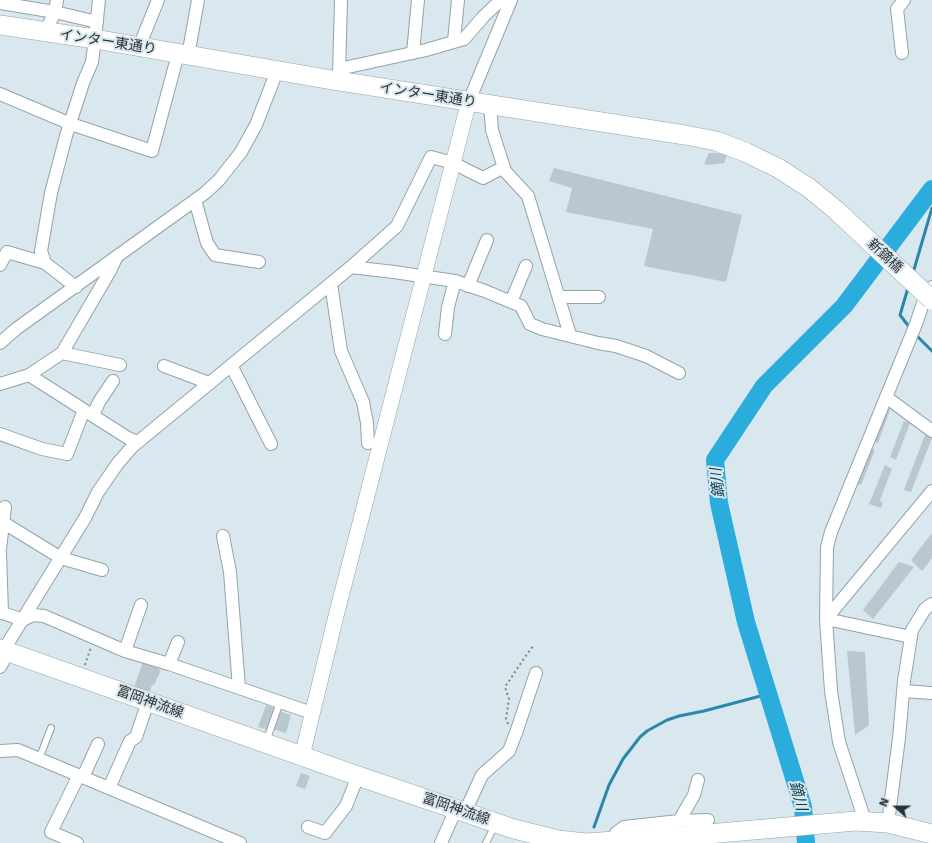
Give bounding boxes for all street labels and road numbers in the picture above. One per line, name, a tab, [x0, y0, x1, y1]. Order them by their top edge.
street label: インター東通り	[58, 26, 158, 58]
street label: インター東通り	[378, 79, 478, 111]
street label: 新鏑橋	[864, 236, 906, 276]
street label: 富岡神流線	[114, 682, 186, 722]
street label: 富岡神流線	[420, 790, 492, 828]

